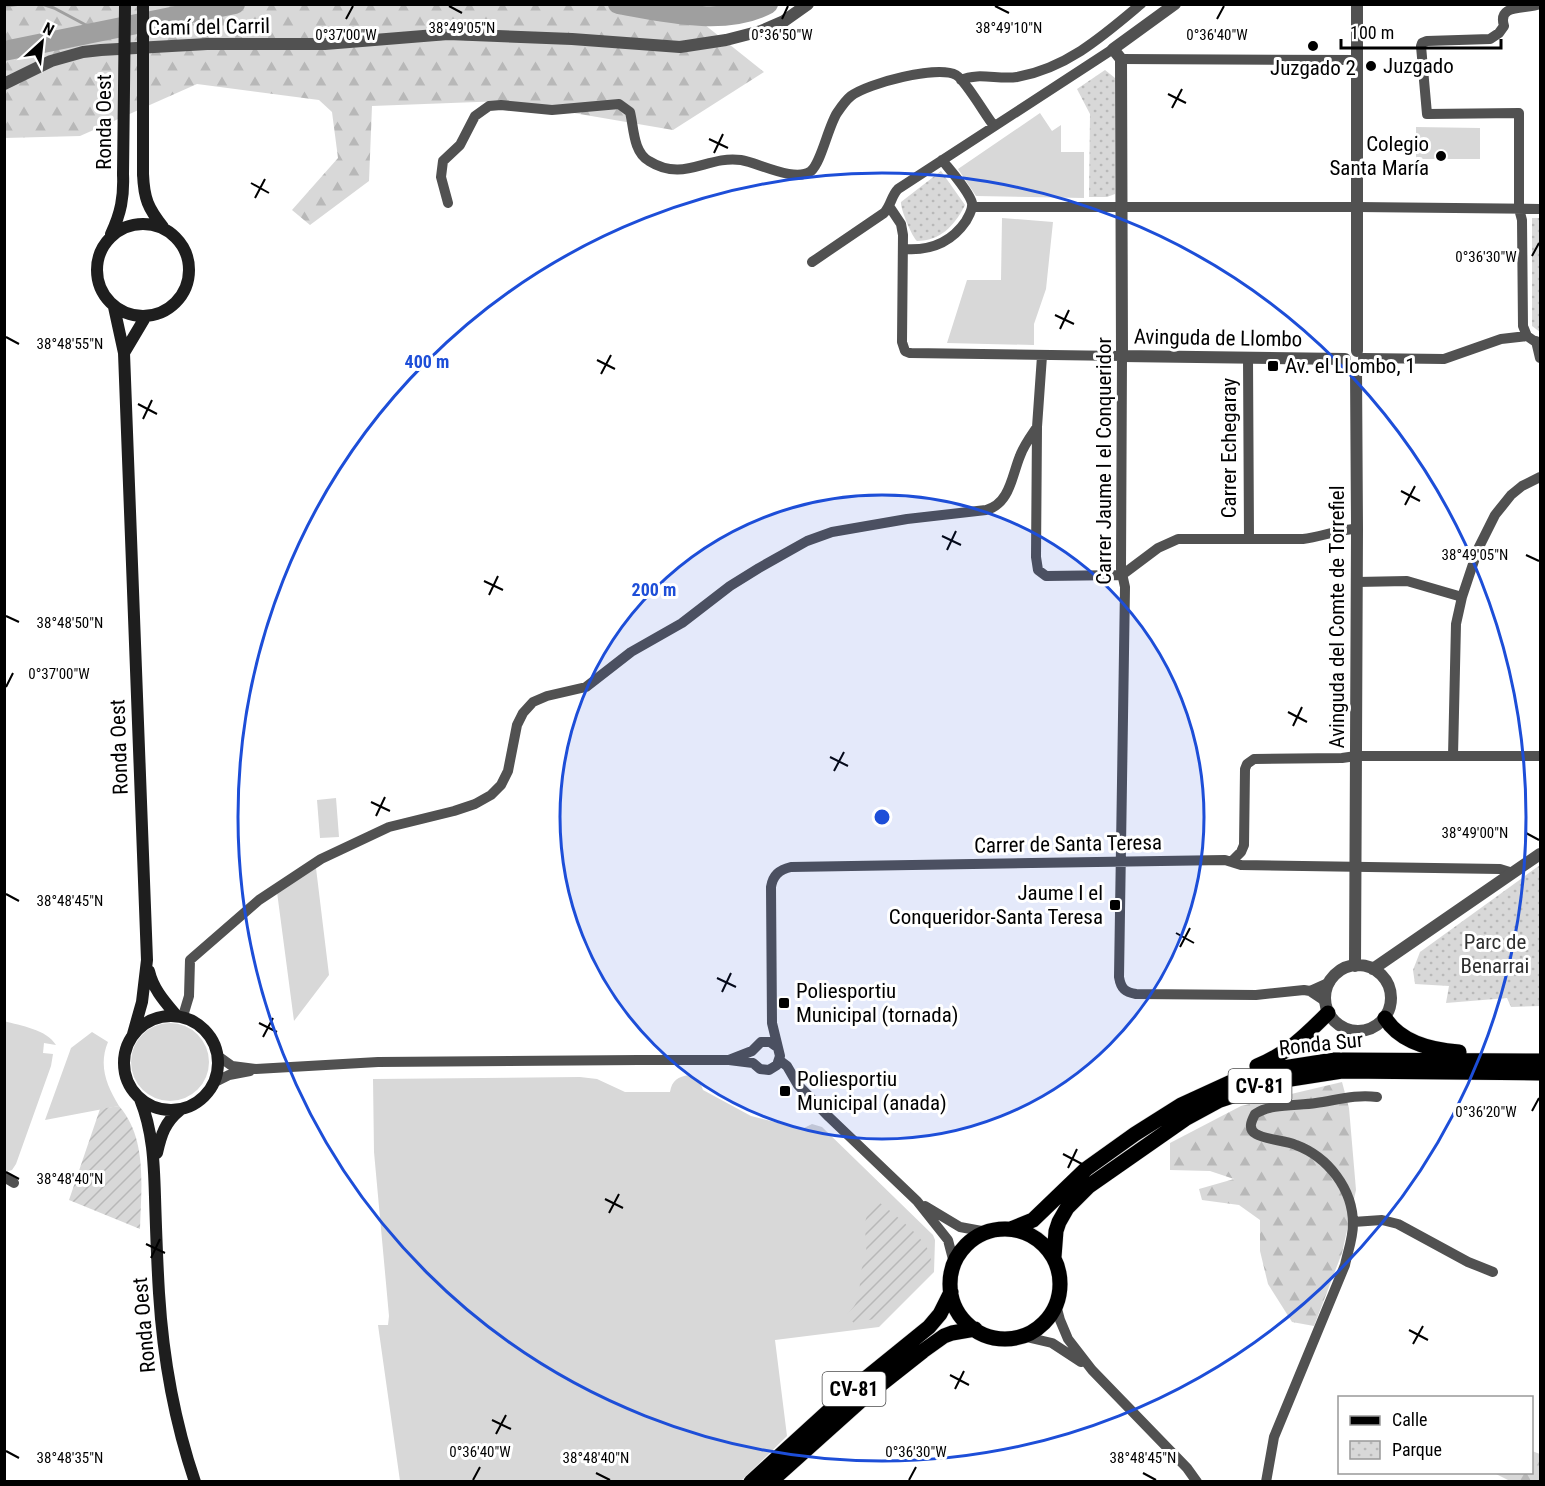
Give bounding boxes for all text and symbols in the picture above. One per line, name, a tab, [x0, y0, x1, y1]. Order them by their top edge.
north arrow	[12, 12, 72, 72]
scale bar	[1341, 12, 1502, 50]
street label: Camí del Carril	[148, 14, 270, 40]
text: N	[40, 18, 57, 40]
text: 38°49'05"N	[429, 19, 495, 37]
text: 38°49'10"N	[976, 19, 1042, 37]
text: 100 m	[1350, 22, 1394, 43]
text: 0°37'00"W	[315, 26, 377, 44]
text: 0°36'50"W	[751, 26, 813, 44]
text: 0°36'40"W	[1186, 26, 1248, 44]
marker: Juzgado 2	[1306, 39, 1320, 53]
place label: Juzgado	[1383, 54, 1454, 78]
place label: Juzgado 2	[1270, 56, 1356, 80]
marker: Juzgado	[1364, 59, 1378, 73]
street label: Ronda Oest	[92, 74, 116, 170]
place label: Colegio Santa María	[1329, 132, 1429, 180]
marker: Colegio Santa María	[1434, 149, 1448, 163]
text: 0°36'30"W	[1455, 248, 1517, 266]
street label: Avinguda de Llombo	[1134, 325, 1302, 351]
text: 38°48'55"N	[37, 335, 103, 353]
street label: Carrer Jaume I el Conqueridor	[1092, 337, 1116, 585]
text: 400 m	[405, 351, 449, 372]
place label: Av. el Llombo, 1	[1285, 354, 1416, 378]
marker: Av. el Llombo, 1	[1266, 359, 1280, 373]
street label: Carrer Echegaray	[1217, 377, 1241, 518]
street label: Avinguda del Comte de Torrefiel	[1325, 486, 1349, 748]
text: 38°49'05"N	[1442, 546, 1508, 564]
text: 200 m	[632, 579, 676, 600]
text: 38°48'50"N	[37, 614, 103, 632]
text: 0°37'00"W	[28, 665, 90, 683]
street label: Ronda Oest	[105, 699, 133, 795]
centre of rings	[872, 807, 892, 827]
text: 38°49'00"N	[1442, 824, 1508, 842]
street label: Carrer de Santa Teresa	[974, 830, 1162, 858]
place label: Jaume I el Conqueridor-Santa Teresa	[889, 881, 1103, 929]
text: 38°48'45"N	[37, 892, 103, 910]
marker: Jaume I el Conqueridor-Santa Teresa	[1108, 898, 1122, 912]
park label: Parc de Benarrai	[1461, 930, 1529, 978]
place label: Poliesportiu Municipal (tornada)	[796, 979, 959, 1027]
marker: Poliesportiu Municipal (tornada)	[777, 996, 791, 1010]
street label: Ronda Sur	[1278, 1028, 1364, 1060]
place label: Poliesportiu Municipal (anada)	[797, 1067, 947, 1115]
road number: CV-81	[1228, 1069, 1292, 1103]
marker: Poliesportiu Municipal (anada)	[778, 1084, 792, 1098]
text: 0°36'20"W	[1455, 1103, 1517, 1121]
text: 38°48'40"N	[37, 1170, 103, 1188]
street label: Ronda Oest	[128, 1276, 160, 1374]
road number: CV-81	[822, 1372, 886, 1406]
legend	[1338, 1396, 1533, 1474]
text: Calle	[1392, 1409, 1428, 1430]
text: Parque	[1392, 1439, 1442, 1460]
text: 0°36'40"W	[449, 1443, 511, 1461]
text: 0°36'30"W	[885, 1443, 947, 1461]
text: 38°48'35"N	[37, 1449, 103, 1467]
text: 38°48'40"N	[563, 1449, 629, 1467]
text: 38°48'45"N	[1110, 1449, 1176, 1467]

